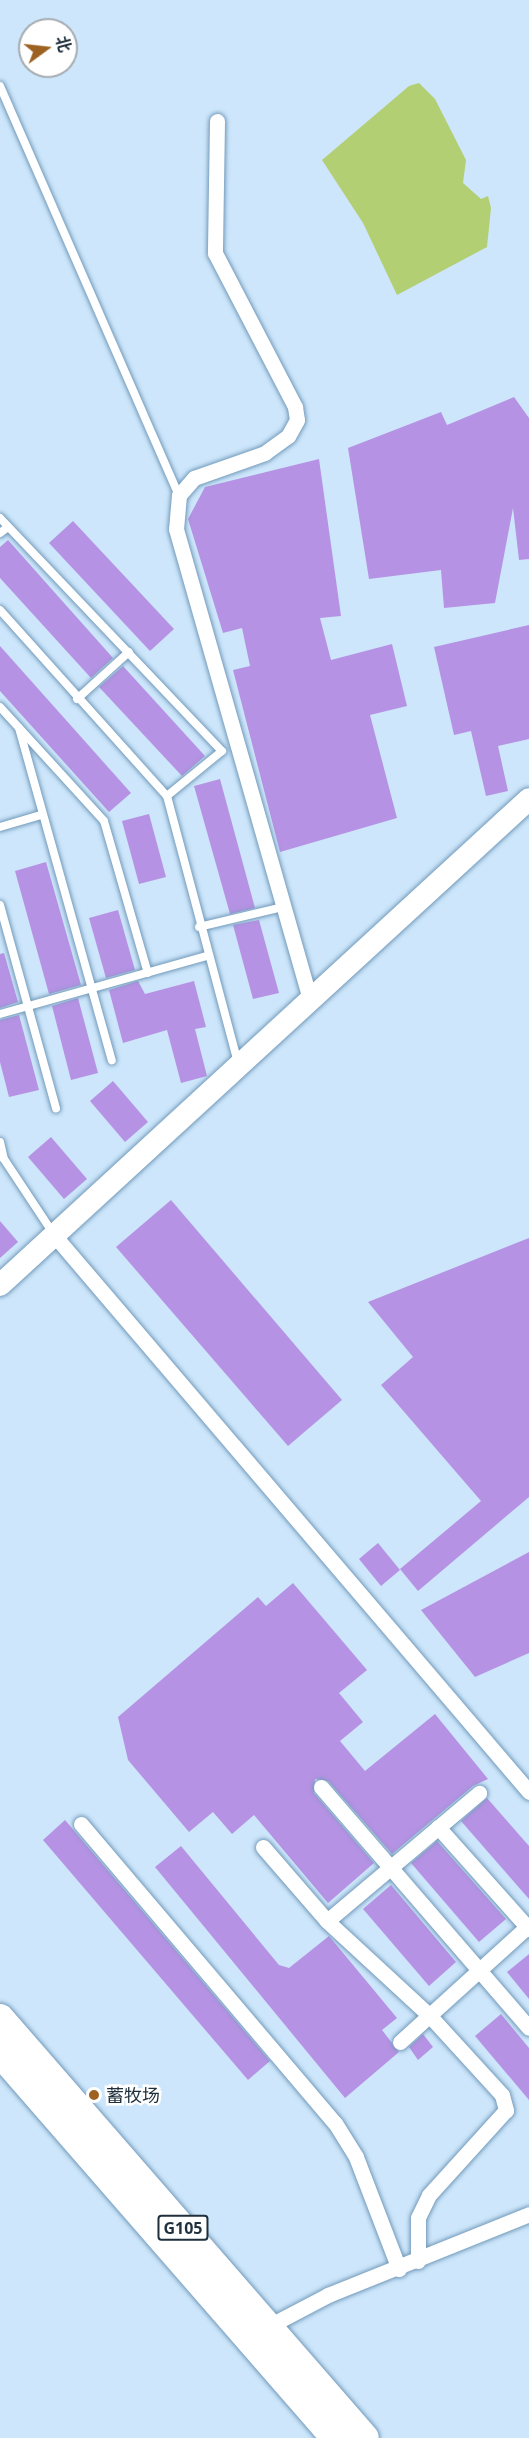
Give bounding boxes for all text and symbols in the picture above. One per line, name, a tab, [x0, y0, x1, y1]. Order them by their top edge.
north arrow	[18, 18, 78, 78]
text: 北	[51, 33, 76, 54]
place label: 蓄牧场	[106, 2084, 160, 2106]
marker: 蓄牧场	[87, 2088, 101, 2102]
road number: G105	[156, 2215, 210, 2241]

